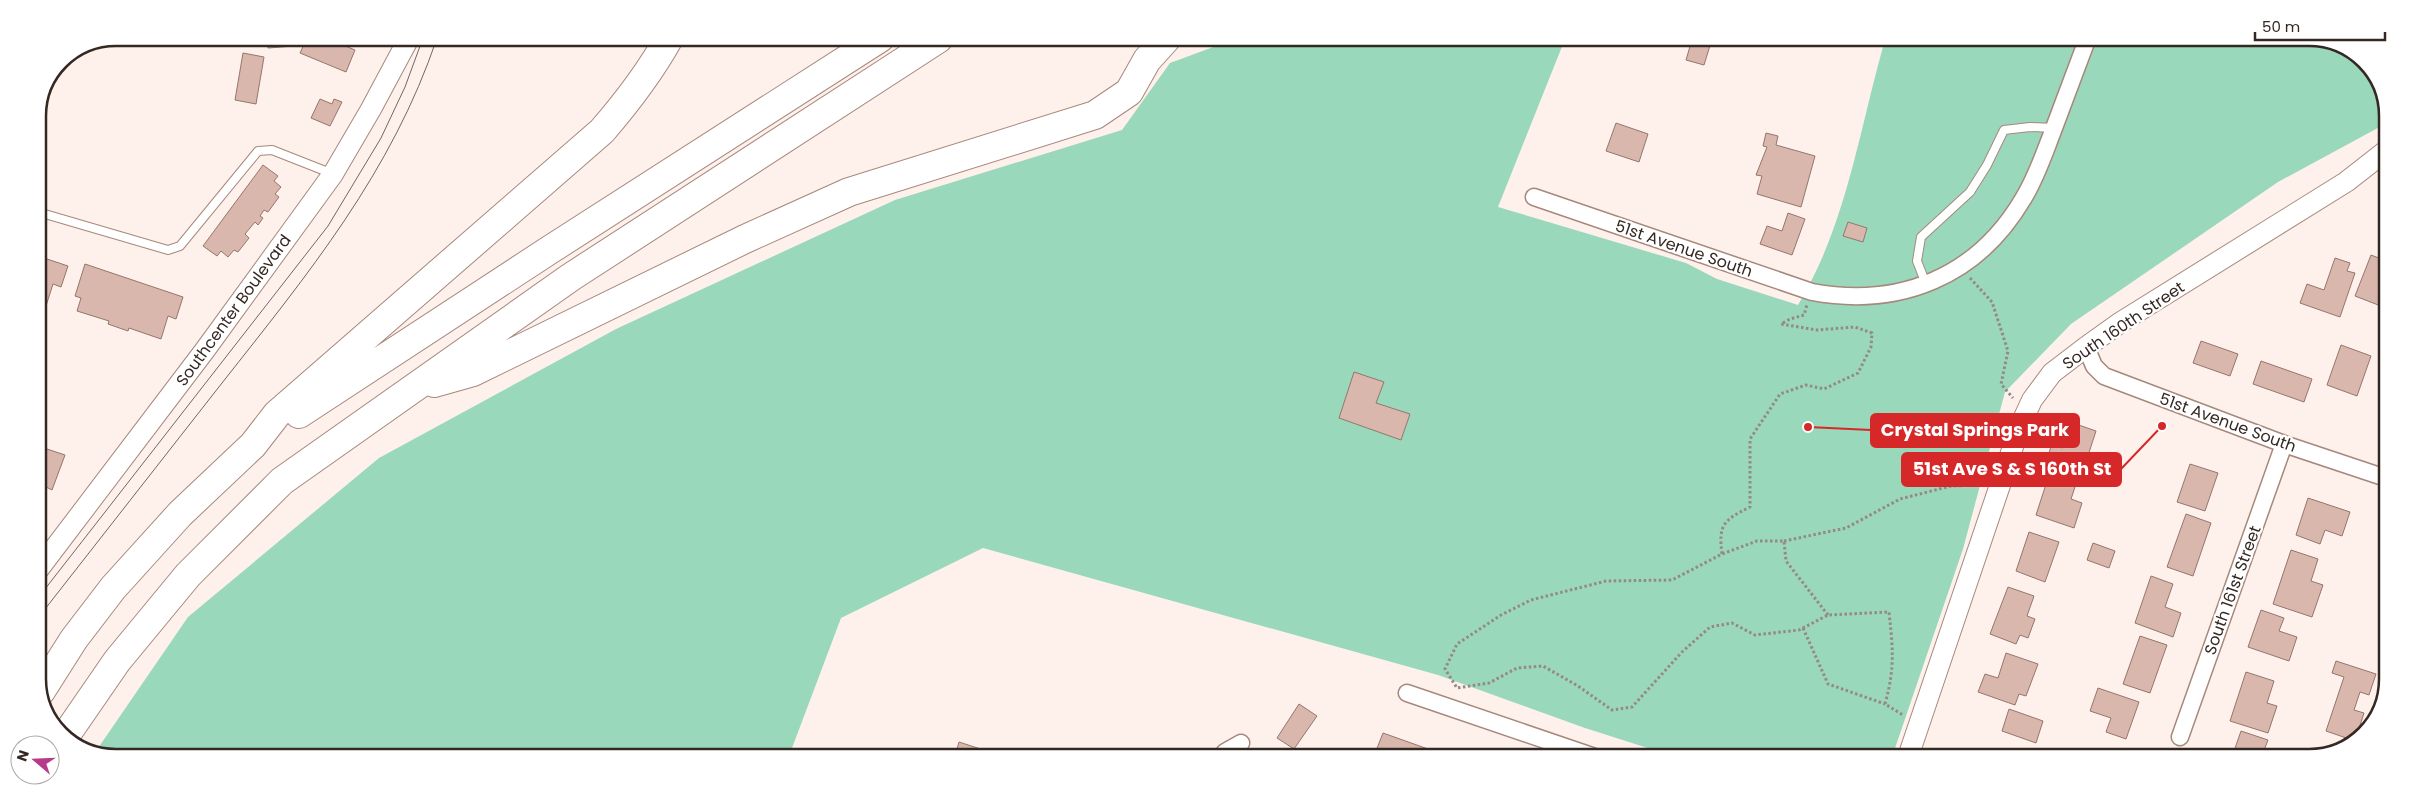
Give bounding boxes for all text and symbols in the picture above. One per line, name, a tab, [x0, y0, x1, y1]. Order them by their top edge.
scale bar	[2255, 10, 2385, 42]
text: 50 m	[2262, 16, 2300, 37]
street label: 51st Avenue South	[1612, 214, 1756, 283]
street label: Southcenter Boulevard	[170, 230, 296, 391]
street label: South 160th Street	[2058, 276, 2189, 375]
street label: 51st Avenue South	[2156, 387, 2299, 458]
callout: Crystal Springs Park	[1871, 414, 2079, 447]
text: Crystal Springs Park	[1881, 417, 2070, 442]
callout: 51st Ave S & S 160th St	[1902, 453, 2121, 486]
text: 51st Ave S & S 160th St	[1913, 456, 2111, 481]
street label: South 161st Street	[2198, 522, 2267, 658]
north arrow	[10, 735, 60, 785]
text: N	[12, 748, 34, 764]

